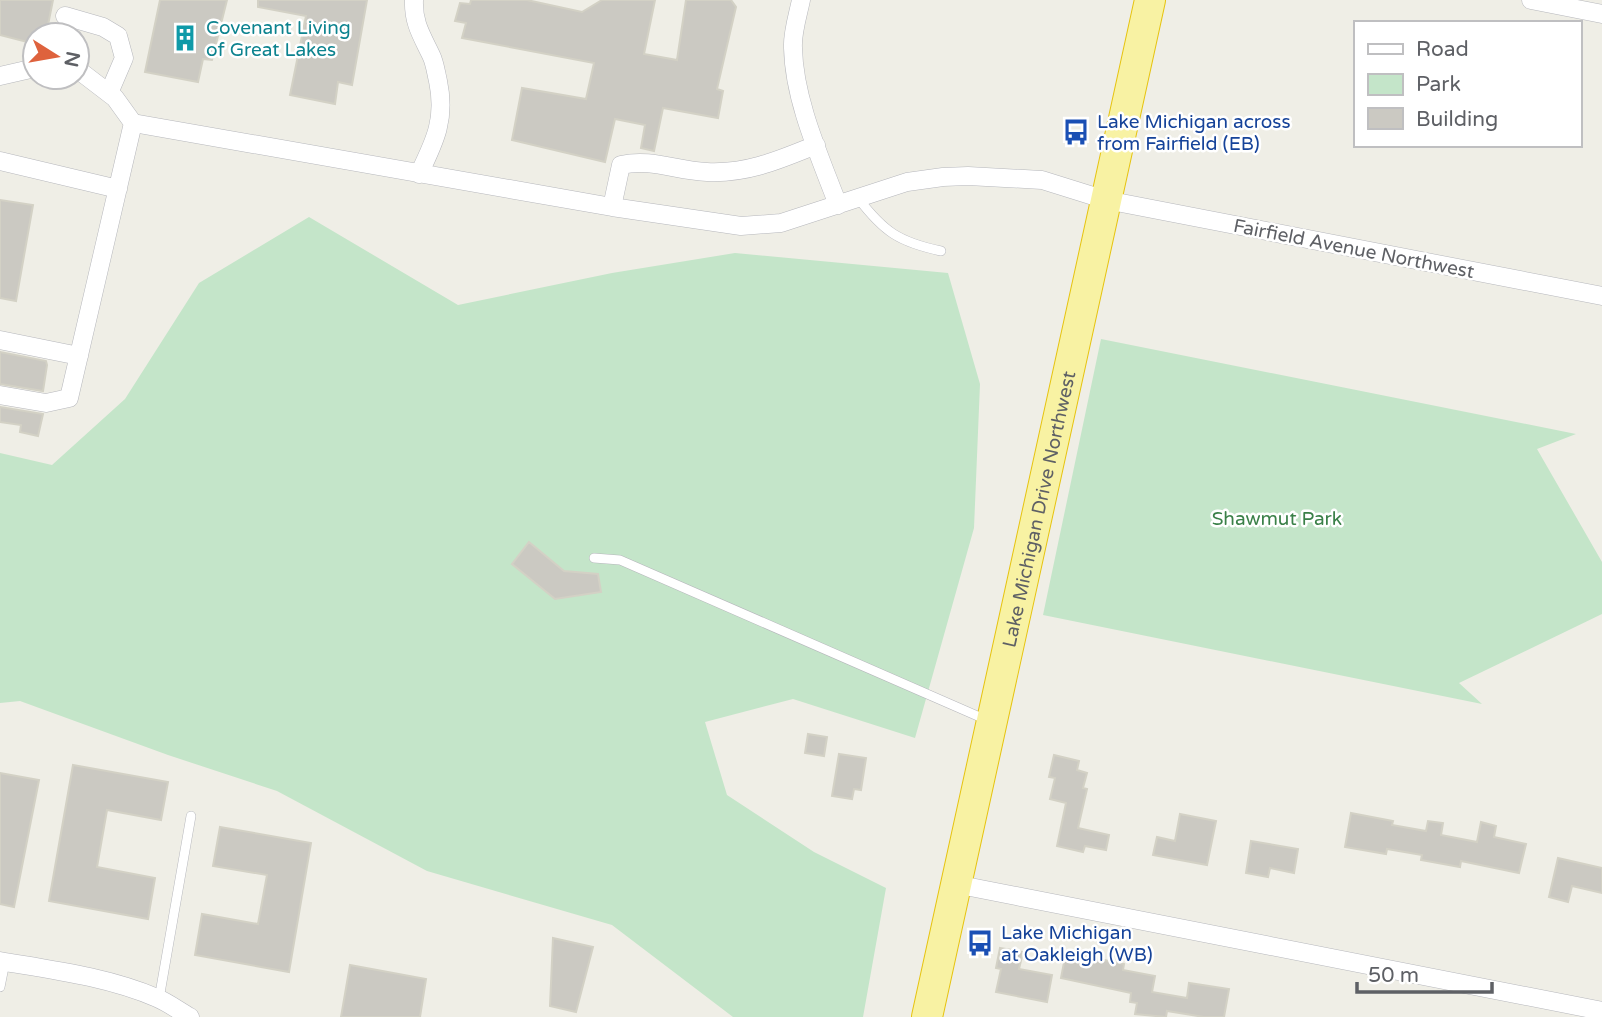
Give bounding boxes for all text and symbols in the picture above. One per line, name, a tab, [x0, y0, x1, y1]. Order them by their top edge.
place label: Covenant Living of Great Lakes	[206, 17, 351, 61]
north arrow	[21, 21, 91, 91]
legend	[1354, 21, 1581, 147]
building icon: Covenant Living of Great Lakes	[170, 23, 200, 53]
text: Road	[1416, 37, 1469, 62]
text: N	[59, 49, 84, 69]
text: Park	[1416, 72, 1461, 97]
text: Building	[1416, 107, 1498, 132]
place label: Lake Michigan across from Fairfield (EB)	[1097, 111, 1291, 155]
bus stop icon: Lake Michigan across from Fairfield (EB)	[1061, 117, 1091, 147]
street label: Fairfield Avenue Northwest	[1232, 215, 1476, 283]
street label: Lake Michigan Drive Northwest	[998, 369, 1080, 650]
park label: Shawmut Park	[1212, 508, 1342, 530]
place label: Lake Michigan at Oakleigh (WB)	[1001, 922, 1153, 966]
bus stop icon: Lake Michigan at Oakleigh (WB)	[965, 928, 995, 958]
scale bar	[1357, 950, 1492, 994]
text: 50 m	[1368, 963, 1419, 988]

